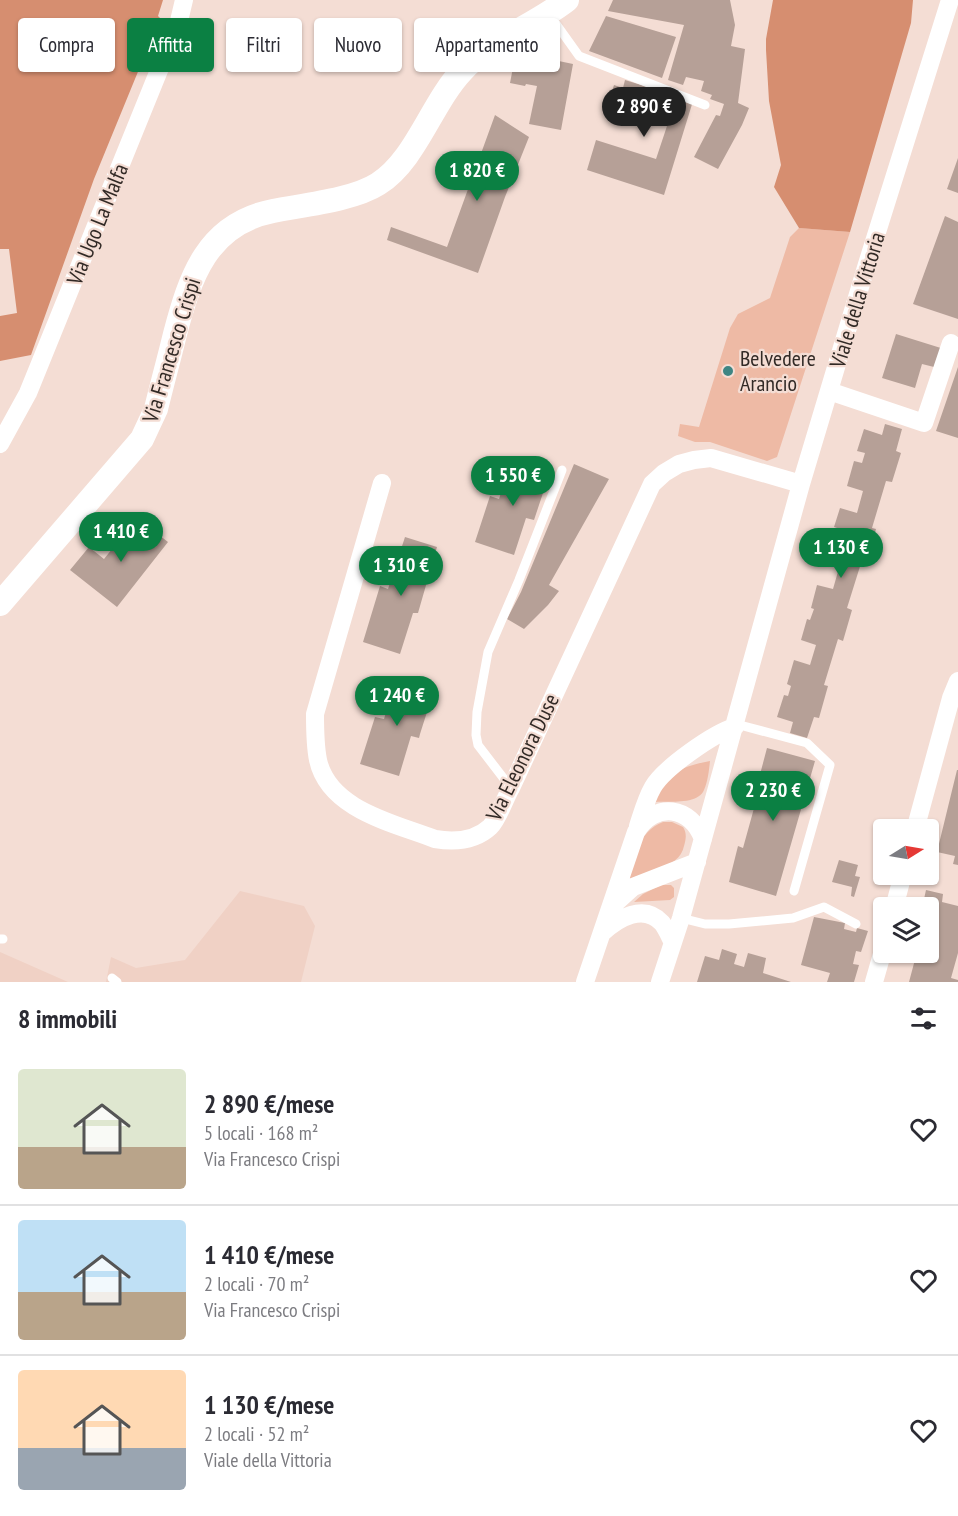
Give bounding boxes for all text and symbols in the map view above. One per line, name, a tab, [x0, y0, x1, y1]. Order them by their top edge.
chip: Compra	[18, 18, 115, 72]
chip: Affitta	[127, 18, 214, 72]
chip: Filtri	[226, 18, 302, 72]
chip: Nuovo	[314, 18, 402, 72]
chip: Appartamento	[414, 18, 560, 72]
pin: 2 890 €	[589, 87, 699, 138]
text: 2 890 €	[616, 93, 672, 119]
pin: 1 820 €	[422, 151, 532, 202]
text: 1 820 €	[449, 157, 505, 183]
street label: Via Ugo La Malfa	[60, 159, 134, 290]
street label: Viale della Vittoria	[823, 229, 891, 372]
street label: Via Francesco Crispi	[135, 274, 206, 427]
place label: Belvedere Arancio	[740, 344, 816, 397]
marker: Belvedere Arancio	[721, 364, 735, 378]
pin: 1 550 €	[458, 456, 568, 507]
text: 1 550 €	[485, 462, 541, 488]
pin: 1 410 €	[66, 512, 176, 563]
text: 1 410 €	[93, 518, 149, 544]
pin: 1 130 €	[786, 528, 896, 579]
text: 1 130 €	[813, 534, 869, 560]
pin: 1 310 €	[346, 546, 456, 597]
text: 1 310 €	[373, 552, 429, 578]
pin: 1 240 €	[342, 676, 452, 727]
text: 1 240 €	[369, 682, 425, 708]
street label: Via Eleonora Duse	[479, 689, 565, 826]
pin: 2 230 €	[718, 771, 828, 822]
text: 2 230 €	[745, 777, 801, 803]
north arrow	[873, 819, 939, 885]
map controls	[873, 819, 939, 963]
button: layers	[873, 897, 939, 963]
text: 8 immobili	[18, 1002, 117, 1035]
icon: filters	[907, 1002, 940, 1035]
text: 2 890 €/mese	[204, 1087, 334, 1120]
icon: home	[66, 1093, 138, 1165]
icon: heart	[907, 1113, 940, 1146]
text: 5 locali · 168 m²	[204, 1120, 318, 1146]
text: Via Francesco Crispi	[204, 1146, 340, 1172]
text: 1 410 €/mese	[204, 1238, 334, 1271]
icon: home	[66, 1244, 138, 1316]
icon: heart	[907, 1264, 940, 1297]
text: 2 locali · 70 m²	[204, 1271, 309, 1297]
text: Via Francesco Crispi	[204, 1297, 340, 1323]
text: 1 130 €/mese	[204, 1388, 334, 1421]
icon: home	[66, 1394, 138, 1466]
icon: heart	[907, 1414, 940, 1447]
text: 2 locali · 52 m²	[204, 1421, 309, 1447]
text: Viale della Vittoria	[204, 1447, 332, 1473]

